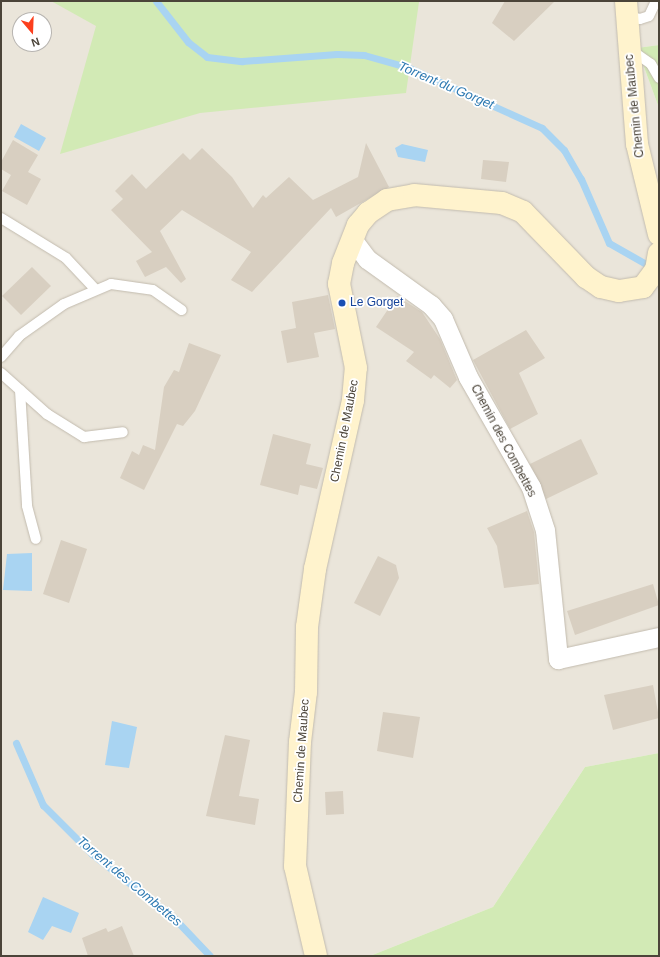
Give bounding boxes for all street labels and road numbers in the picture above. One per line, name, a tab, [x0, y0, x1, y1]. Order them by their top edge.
street label: Chemin de Maubec	[622, 54, 648, 158]
street label: Chemin de Maubec	[328, 379, 362, 483]
street label: Chemin des Combettes	[467, 382, 539, 500]
street label: Chemin de Maubec	[291, 699, 313, 803]

